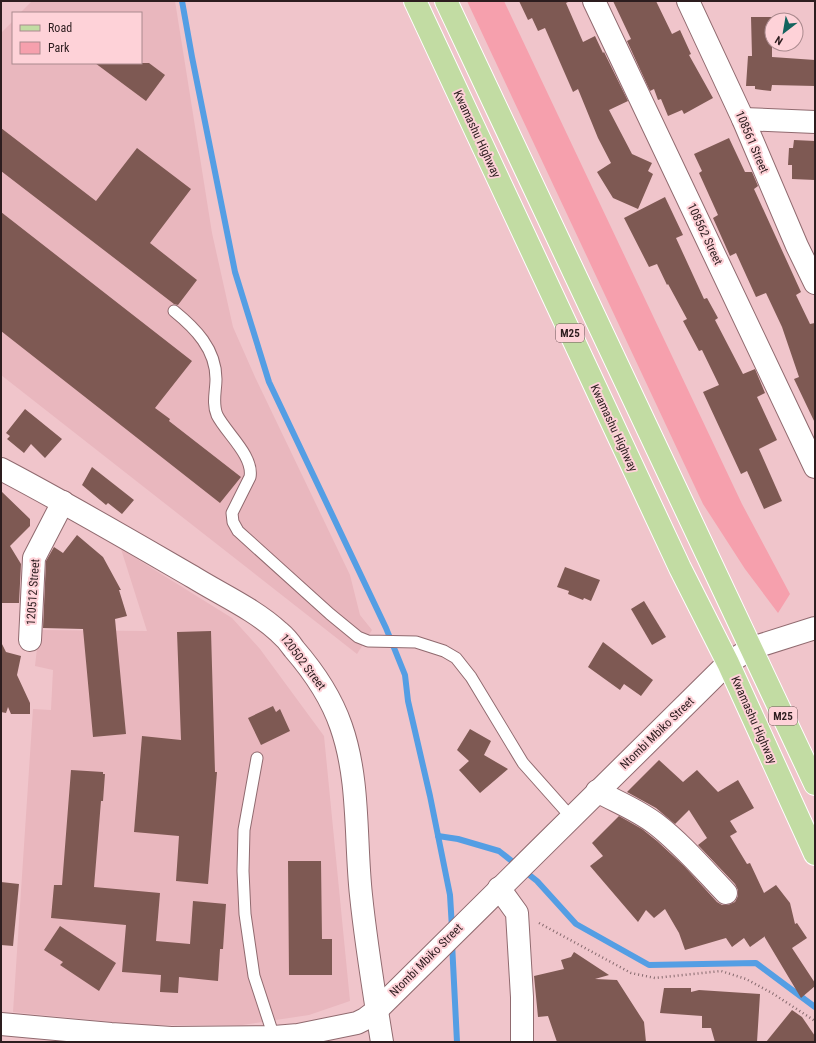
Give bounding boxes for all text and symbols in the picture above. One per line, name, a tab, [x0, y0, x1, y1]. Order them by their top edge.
legend	[12, 12, 142, 64]
north arrow	[764, 12, 804, 52]
text: Road	[48, 21, 72, 35]
text: N	[773, 33, 785, 47]
text: Park	[48, 41, 70, 55]
street label: Kwamashu Highway	[451, 88, 503, 180]
street label: 108561 Street	[733, 109, 772, 176]
street label: 108562 Street	[685, 201, 726, 267]
road number: M25	[556, 324, 584, 342]
street label: Kwamashu Highway	[588, 382, 640, 474]
street label: 120512 Street	[24, 558, 42, 626]
street label: 120502 Street	[277, 631, 329, 693]
street label: Kwamashu Highway	[728, 674, 780, 766]
street label: Ntombi Mbiko Street	[617, 694, 697, 772]
road number: M25	[769, 707, 797, 725]
street label: Ntombi Mbiko Street	[387, 920, 466, 999]

